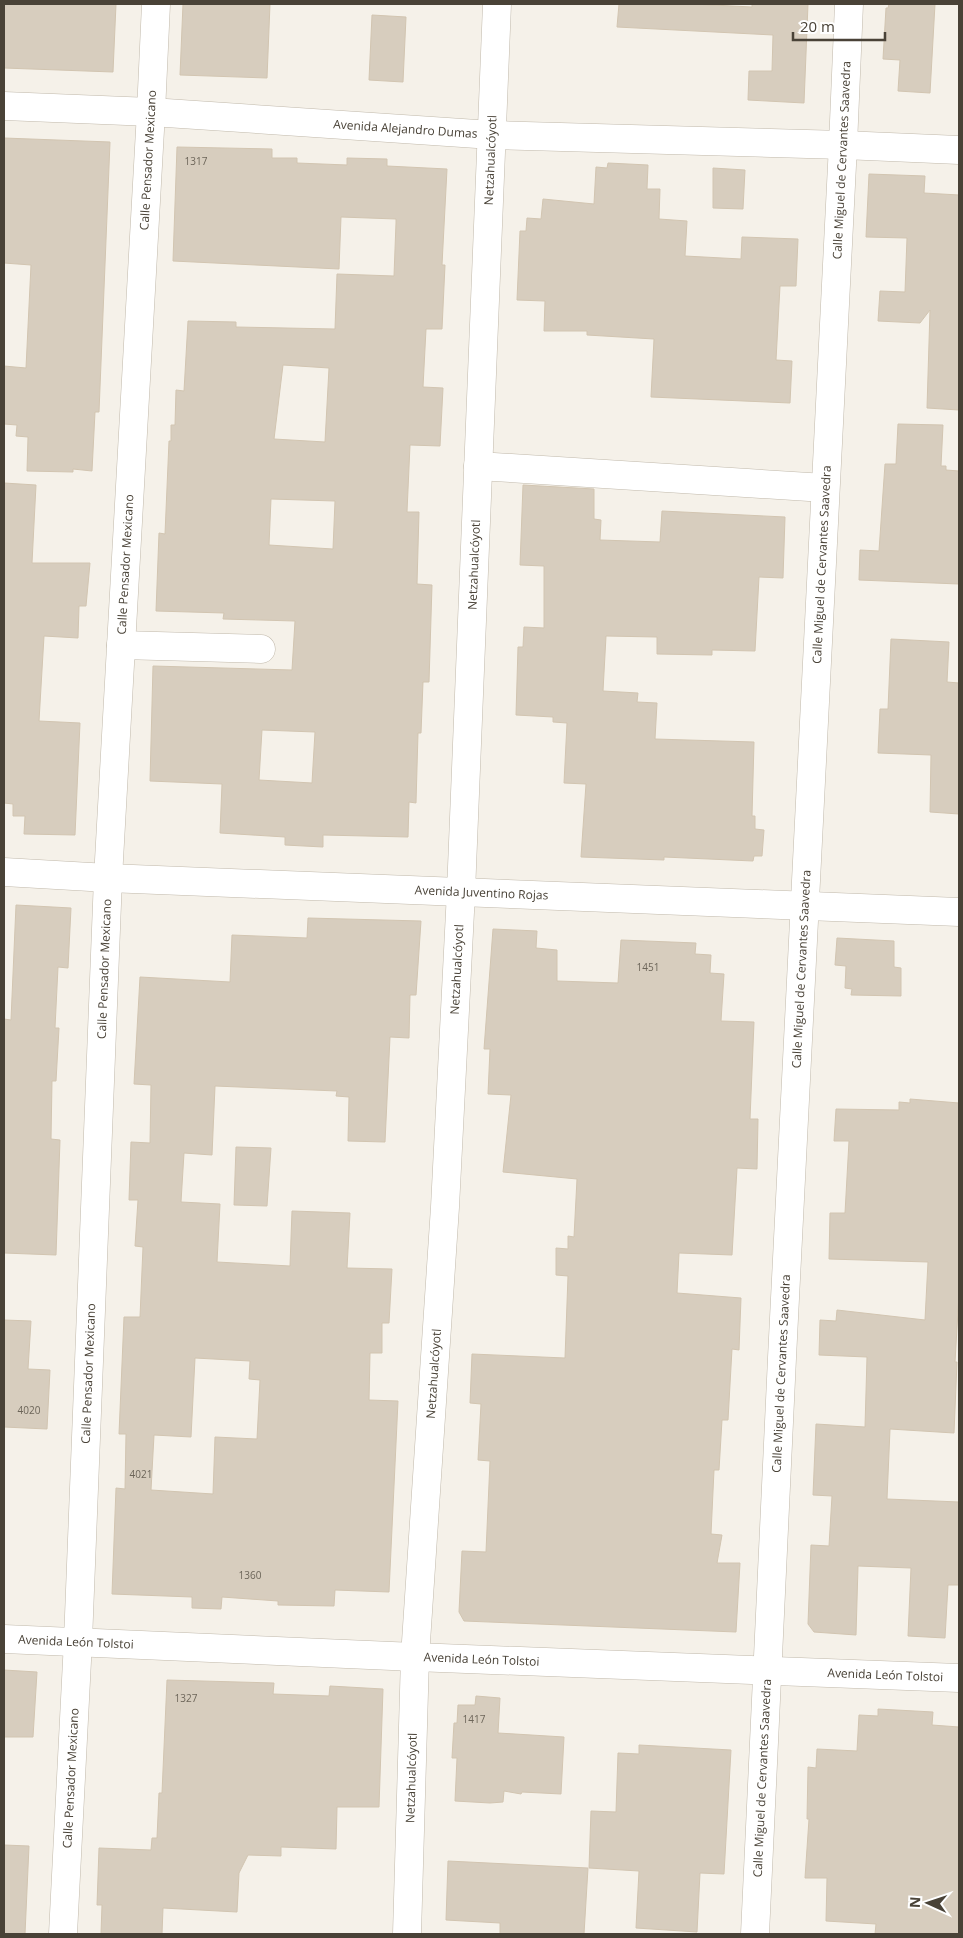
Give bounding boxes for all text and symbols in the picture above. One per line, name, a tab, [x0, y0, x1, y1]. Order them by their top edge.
scale bar	[793, 10, 886, 42]
text: 20 m	[800, 16, 835, 36]
street label: Calle Miguel de Cervantes Saavedra	[828, 60, 855, 260]
street label: Calle Pensador Mexicano	[135, 90, 160, 231]
street label: Avenida Alejandro Dumas	[333, 115, 478, 142]
street label: Netzahualcóyotl	[480, 115, 500, 206]
house number: 1317	[185, 154, 208, 168]
street label: Calle Miguel de Cervantes Saavedra	[808, 465, 835, 664]
street label: Calle Pensador Mexicano	[113, 494, 138, 635]
street label: Netzahualcóyotl	[463, 519, 484, 610]
street label: Calle Miguel de Cervantes Saavedra	[788, 869, 815, 1069]
street label: Avenida Juventino Rojas	[414, 881, 549, 904]
street label: Calle Pensador Mexicano	[93, 898, 115, 1039]
street label: Netzahualcóyotl	[446, 924, 467, 1015]
house number: 1451	[637, 960, 659, 974]
street label: Calle Miguel de Cervantes Saavedra	[768, 1274, 794, 1473]
street label: Calle Pensador Mexicano	[77, 1303, 99, 1444]
street label: Netzahualcóyotl	[422, 1328, 445, 1419]
house number: 4020	[18, 1403, 41, 1417]
house number: 4021	[130, 1467, 152, 1481]
house number: 1360	[239, 1568, 262, 1582]
street label: Avenida León Tolstoi	[18, 1631, 134, 1653]
street label: Avenida León Tolstoi	[423, 1648, 540, 1670]
street label: Avenida León Tolstoi	[827, 1664, 943, 1685]
street label: Calle Miguel de Cervantes Saavedra	[749, 1678, 775, 1878]
house number: 1327	[175, 1691, 198, 1705]
street label: Calle Pensador Mexicano	[58, 1708, 83, 1849]
house number: 1417	[463, 1712, 486, 1726]
street label: Netzahualcóyotl	[401, 1733, 421, 1823]
north arrow	[903, 1878, 953, 1928]
text: N	[905, 1896, 924, 1908]

